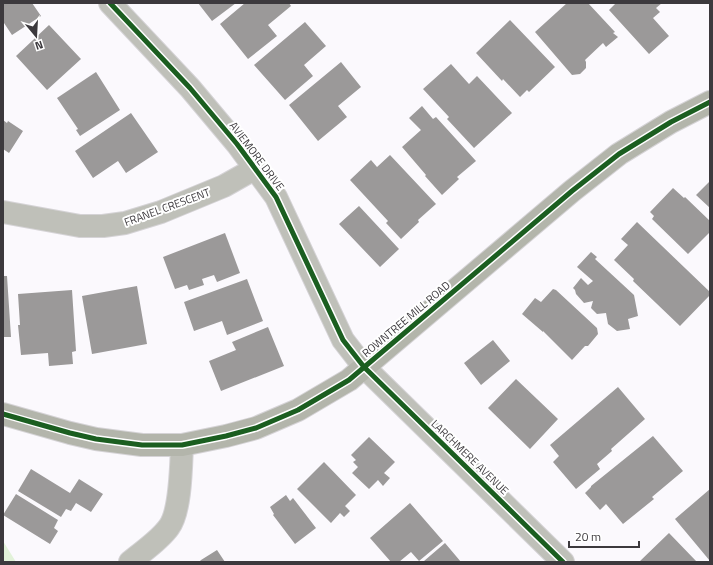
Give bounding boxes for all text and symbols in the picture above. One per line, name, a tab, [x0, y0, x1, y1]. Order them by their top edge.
north arrow	[16, 16, 56, 56]
text: N	[33, 37, 45, 54]
street label: AVIEMORE DRIVE	[226, 118, 288, 194]
street label: FRANEL CRESCENT	[122, 184, 212, 230]
street label: ROWNTREE MILL ROAD	[358, 277, 454, 361]
street label: LARCHMERE AVENUE	[428, 416, 512, 498]
scale bar	[569, 523, 639, 549]
text: 20 m	[575, 527, 601, 546]

